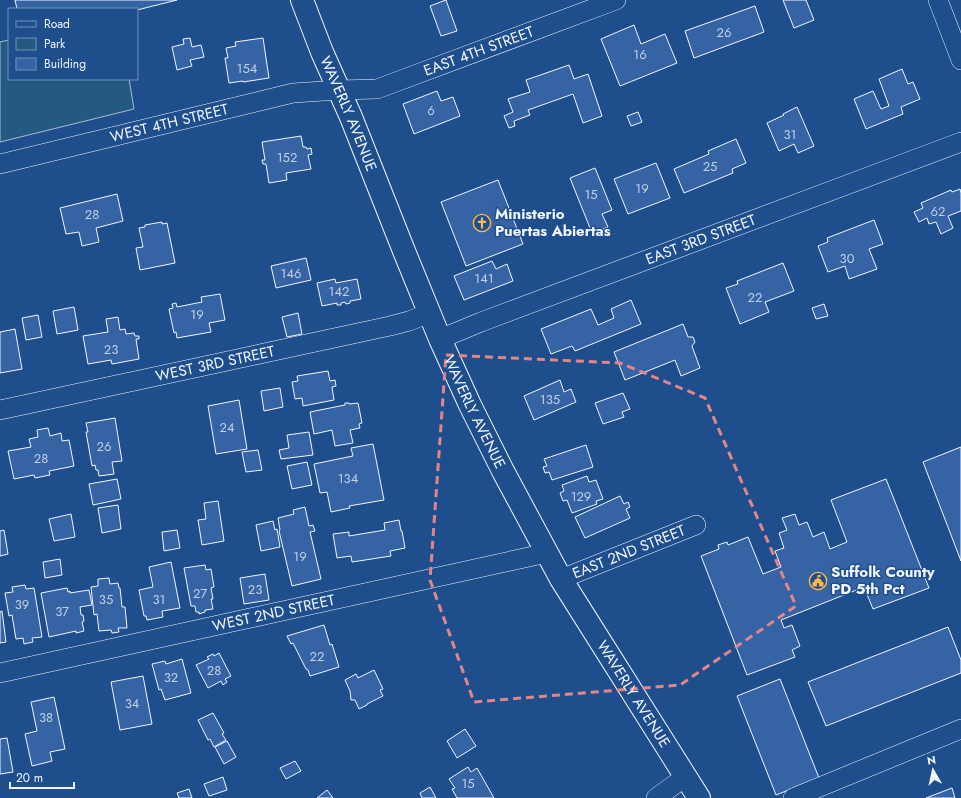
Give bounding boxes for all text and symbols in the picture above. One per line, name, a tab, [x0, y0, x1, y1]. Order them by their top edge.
legend	[8, 8, 138, 80]
text: Road	[44, 15, 70, 33]
street label: EAST 4TH STREET	[420, 21, 537, 82]
house number: 26	[717, 23, 731, 42]
text: Park	[44, 35, 66, 53]
house number: 16	[633, 45, 647, 64]
street label: WAVERLY AVENUE	[314, 53, 382, 175]
text: Building	[44, 55, 86, 73]
house number: 154	[237, 59, 258, 78]
street label: WEST 4TH STREET	[108, 98, 231, 148]
house number: 6	[427, 101, 435, 120]
house number: 31	[784, 125, 796, 144]
house number: 152	[277, 148, 297, 167]
house number: 25	[703, 157, 717, 176]
house number: 19	[635, 179, 649, 198]
house number: 15	[584, 185, 598, 204]
house number: 62	[931, 202, 945, 221]
place label: Ministerio Puertas Abiertas	[495, 203, 611, 242]
house number: 28	[85, 205, 99, 224]
street label: EAST 3RD STREET	[642, 209, 759, 270]
church icon: Ministerio Puertas Abiertas	[472, 213, 492, 233]
house number: 30	[840, 249, 855, 268]
house number: 146	[281, 264, 301, 283]
house number: 141	[474, 269, 494, 288]
house number: 142	[329, 282, 349, 301]
house number: 22	[748, 288, 762, 307]
house number: 19	[190, 305, 204, 324]
house number: 23	[104, 340, 118, 359]
street label: WEST 3RD STREET	[153, 340, 277, 387]
street label: WAVERLY AVENUE	[438, 352, 511, 472]
house number: 135	[540, 390, 560, 409]
house number: 24	[220, 418, 235, 437]
house number: 26	[97, 437, 111, 456]
house number: 28	[34, 449, 48, 468]
house number: 134	[338, 469, 359, 488]
house number: 129	[571, 487, 591, 506]
street label: EAST 2ND STREET	[569, 519, 689, 584]
house number: 19	[293, 547, 307, 566]
place label: Suffolk County PD 5th Pct	[831, 561, 935, 600]
public building icon: Suffolk County PD 5th Pct	[808, 571, 828, 591]
house number: 23	[248, 580, 262, 599]
house number: 27	[193, 584, 207, 603]
street label: WEST 2ND STREET	[210, 589, 337, 637]
house number: 35	[99, 590, 113, 609]
house number: 31	[153, 590, 165, 609]
house number: 39	[15, 595, 29, 614]
house number: 37	[55, 602, 69, 621]
street label: WAVERLY AVENUE	[591, 636, 676, 752]
house number: 22	[310, 647, 324, 666]
house number: 28	[207, 661, 221, 680]
house number: 32	[164, 668, 178, 687]
house number: 34	[125, 694, 140, 713]
house number: 38	[39, 708, 53, 727]
north arrow	[913, 750, 953, 790]
text: N	[926, 752, 937, 769]
scale bar	[10, 764, 74, 790]
text: 20 m	[16, 769, 43, 787]
house number: 15	[461, 774, 475, 793]

